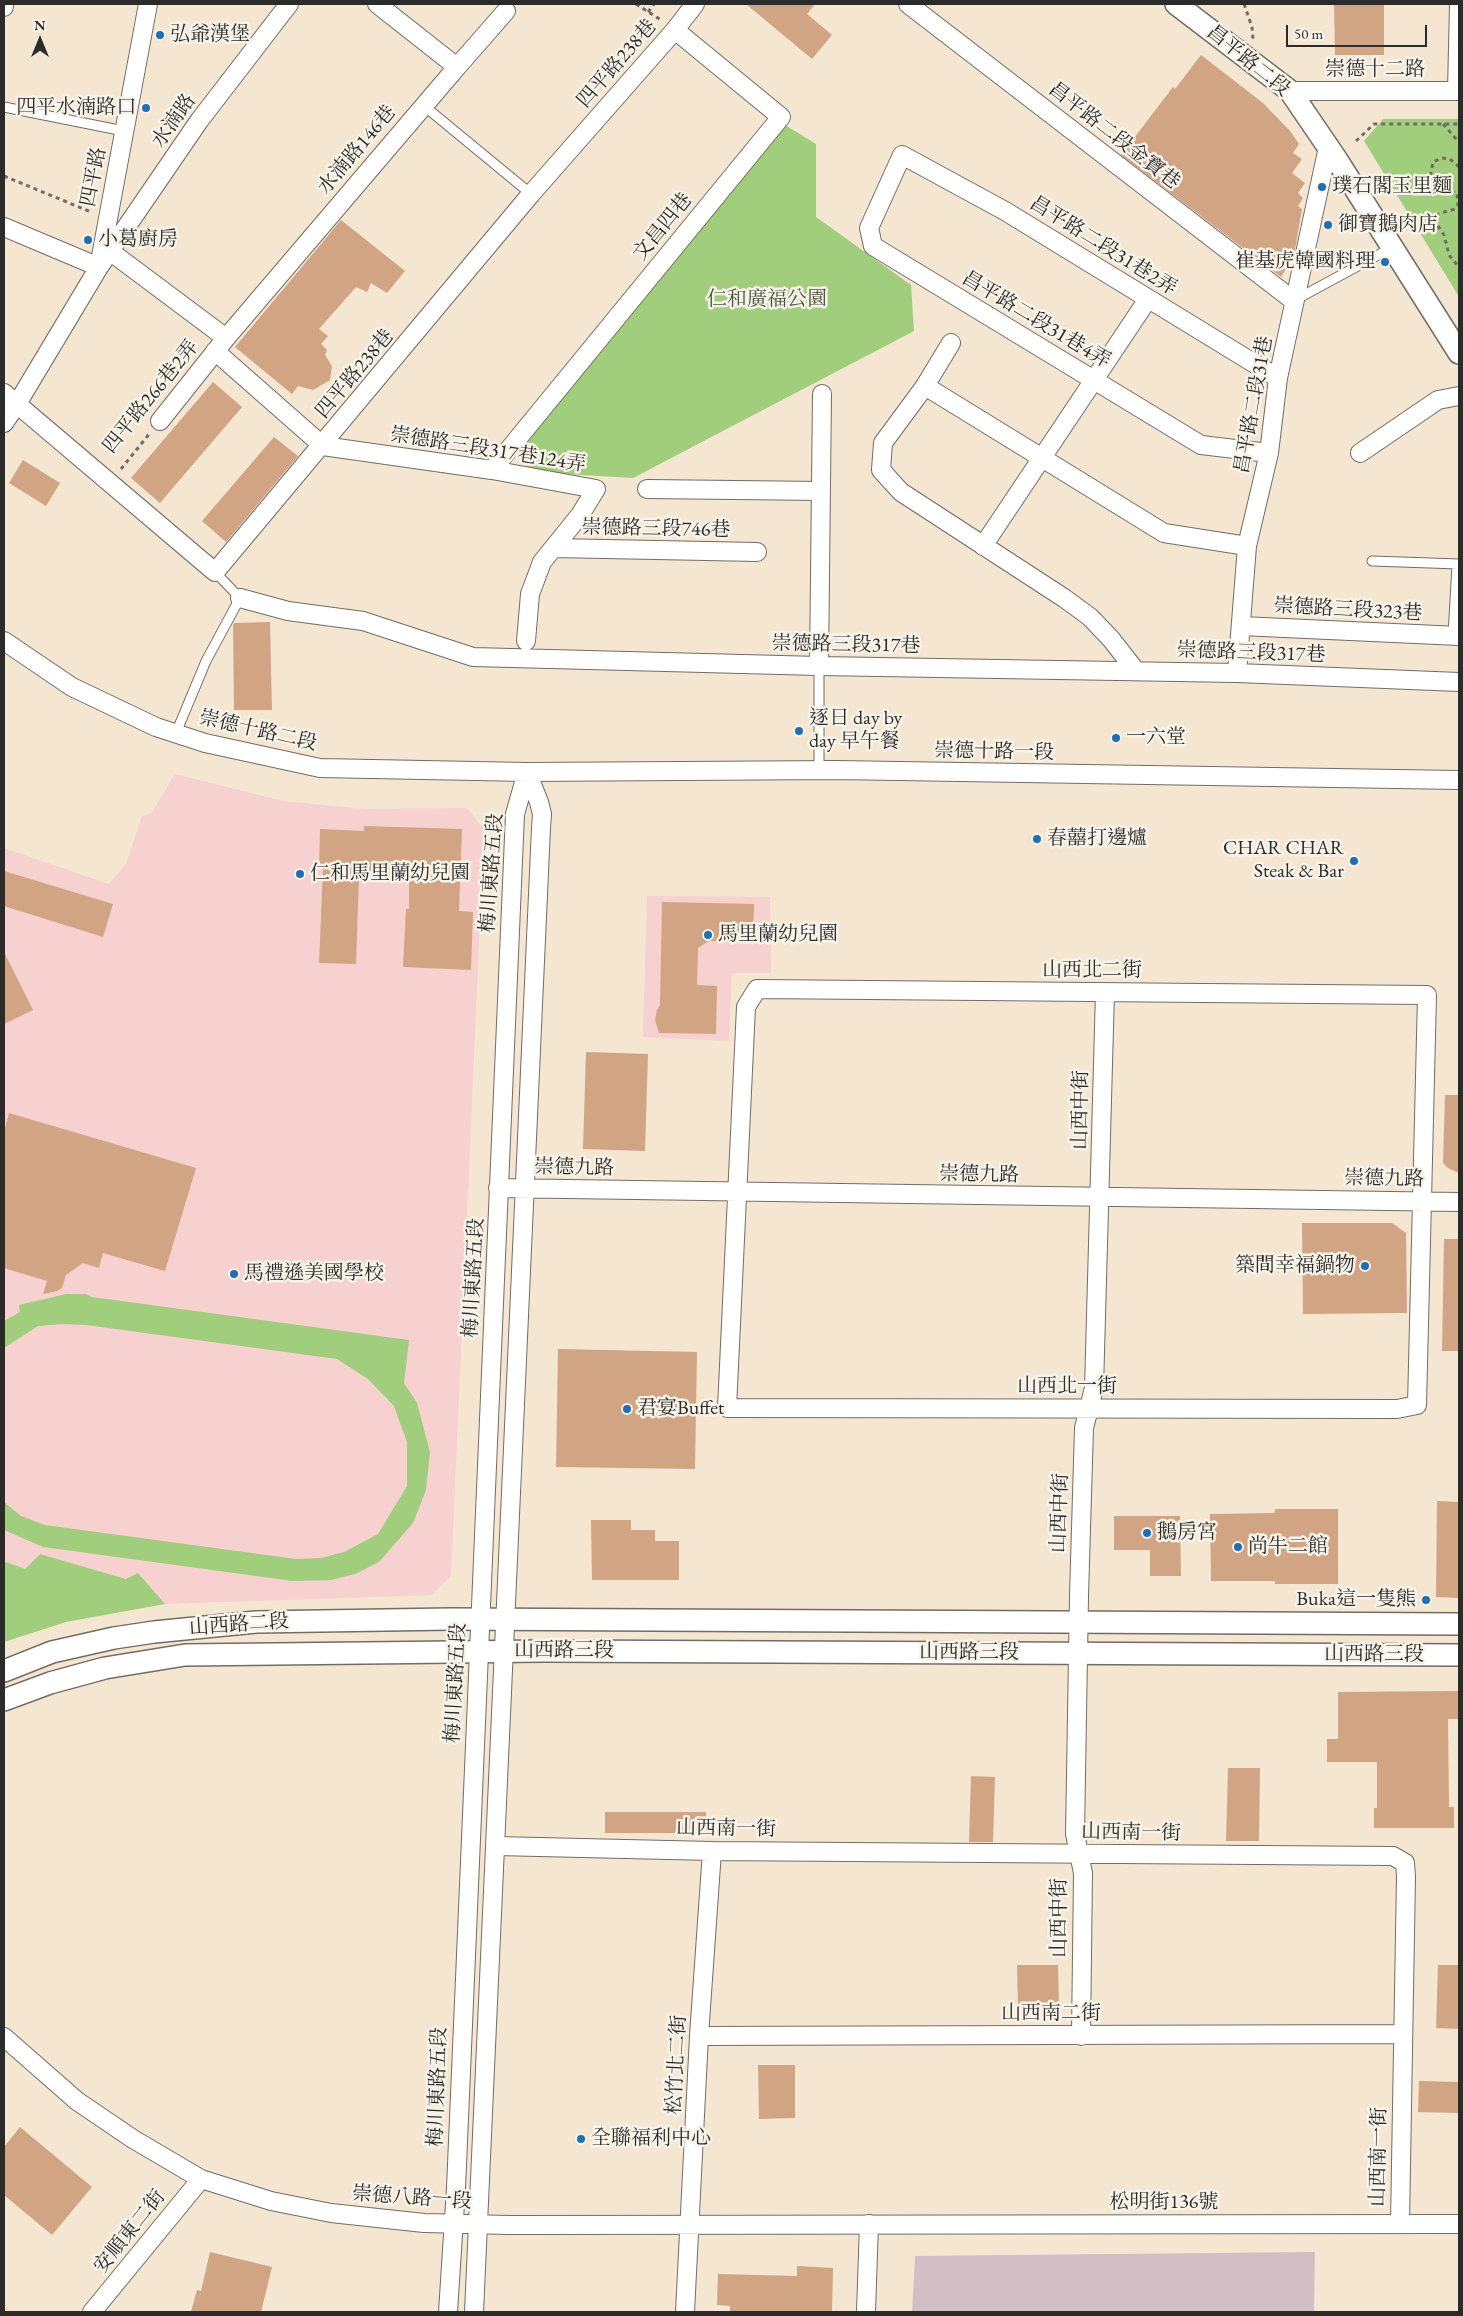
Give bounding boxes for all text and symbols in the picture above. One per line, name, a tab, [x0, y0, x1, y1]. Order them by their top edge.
north arrow	[15, 15, 65, 65]
street label: 四平路238巷	[572, 15, 662, 113]
scale bar	[1288, 15, 1429, 47]
text: N	[34, 16, 46, 34]
street label: 昌平路二段	[1202, 20, 1294, 102]
place label: 弘爺漢堡	[170, 23, 250, 47]
text: 50 m	[1294, 24, 1323, 43]
marker: 弘爺漢堡	[154, 29, 166, 41]
street label: 崇德十二路	[1325, 58, 1425, 82]
street label: 昌平路二段金寶巷	[1044, 77, 1184, 195]
street label: 水湳路	[147, 90, 201, 152]
place label: 四平水湳路口	[16, 96, 136, 120]
street label: 水湳路146巷	[313, 101, 401, 199]
marker: 四平水湳路口	[140, 102, 152, 114]
street label: 四平路	[76, 145, 112, 209]
place label: 璞石閣玉里麵	[1332, 175, 1452, 199]
marker: 璞石閣玉里麵	[1316, 181, 1328, 193]
street label: 文昌四巷	[629, 188, 697, 266]
street label: 昌平路二段31巷2弄	[1025, 191, 1181, 301]
place label: 御寶鵝肉店	[1338, 213, 1438, 237]
marker: 御寶鵝肉店	[1322, 219, 1334, 231]
place label: 小葛廚房	[98, 228, 178, 252]
marker: 小葛廚房	[82, 234, 94, 246]
place label: 崔基虎韓國料理	[1235, 250, 1375, 274]
marker: 崔基虎韓國料理	[1379, 256, 1391, 268]
street label: 昌平路二段31巷4弄	[957, 266, 1115, 374]
park label: 仁和廣福公園	[707, 288, 827, 312]
street label: 四平路238巷	[311, 325, 399, 423]
street label: 昌平路二段31巷	[1230, 334, 1278, 476]
street label: 四平路266巷2弄	[98, 336, 204, 458]
street label: 崇德路三段317巷124弄	[389, 423, 587, 477]
street label: 崇德路三段746巷	[581, 516, 731, 542]
street label: 崇德路三段323巷	[1273, 594, 1423, 626]
street label: 崇德路三段317巷	[771, 632, 921, 658]
street label: 崇德路三段317巷	[1176, 638, 1326, 668]
street label: 崇德十路二段	[197, 706, 319, 756]
place label: 逐日 day by day 早午餐	[809, 707, 902, 754]
marker: 逐日 day by day 早午餐	[793, 725, 805, 737]
place label: 一六堂	[1126, 726, 1186, 750]
marker: 一六堂	[1110, 732, 1122, 744]
street label: 崇德十路一段	[934, 739, 1054, 765]
street label: 梅川東路五段	[476, 812, 508, 934]
place label: 春囍打邊爐	[1047, 827, 1147, 851]
marker: 春囍打邊爐	[1031, 833, 1043, 845]
place label: CHAR CHAR Steak & Bar	[1223, 837, 1344, 884]
marker: CHAR CHAR Steak & Bar	[1348, 855, 1360, 867]
place label: 仁和馬里蘭幼兒園	[310, 862, 470, 886]
marker: 仁和馬里蘭幼兒園	[294, 868, 306, 880]
place label: 馬里蘭幼兒園	[718, 923, 838, 947]
marker: 馬里蘭幼兒園	[702, 929, 714, 941]
street label: 山西北二街	[1042, 959, 1142, 983]
street label: 山西中街	[1068, 1070, 1094, 1150]
street label: 崇德九路	[534, 1155, 614, 1181]
street label: 崇德九路	[939, 1162, 1019, 1188]
street label: 崇德九路	[1344, 1166, 1424, 1192]
street label: 梅川東路五段	[459, 1217, 489, 1339]
place label: 築間幸福鍋物	[1235, 1254, 1355, 1278]
marker: 築間幸福鍋物	[1359, 1260, 1371, 1272]
place label: 馬禮遜美國學校	[244, 1262, 384, 1286]
marker: 馬禮遜美國學校	[228, 1268, 240, 1280]
street label: 山西北一街	[1017, 1375, 1117, 1399]
place label: 君宴Buffet	[637, 1397, 724, 1421]
marker: 君宴Buffet	[621, 1403, 633, 1415]
street label: 山西中街	[1047, 1473, 1073, 1553]
place label: 鵝房宮	[1157, 1521, 1217, 1545]
marker: 鵝房宮	[1141, 1527, 1153, 1539]
place label: 尚牛二館	[1248, 1535, 1328, 1559]
marker: 尚牛二館	[1232, 1541, 1244, 1553]
place label: Buka這一隻熊	[1296, 1588, 1416, 1612]
marker: Buka這一隻熊	[1420, 1594, 1432, 1606]
street label: 山西路二段	[188, 1610, 290, 1640]
street label: 梅川東路五段	[441, 1622, 471, 1744]
street label: 山西路三段	[514, 1639, 614, 1663]
street label: 山西路三段	[919, 1641, 1019, 1665]
street label: 山西路三段	[1324, 1643, 1424, 1667]
street label: 山西南一街	[676, 1816, 776, 1842]
street label: 山西南一街	[1081, 1820, 1181, 1846]
street label: 山西中街	[1048, 1878, 1072, 1958]
street label: 山西南二街	[1001, 2002, 1101, 2026]
street label: 松竹北二街	[662, 2014, 692, 2116]
street label: 梅川東路五段	[424, 2027, 452, 2147]
street label: 山西南一街	[1366, 2107, 1392, 2207]
place label: 全聯福利中心	[591, 2127, 711, 2151]
marker: 全聯福利中心	[575, 2133, 587, 2145]
street label: 崇德八路一段	[351, 2182, 473, 2214]
street label: 安順東二街	[89, 2186, 171, 2278]
street label: 松明街136號	[1110, 2191, 1218, 2215]

